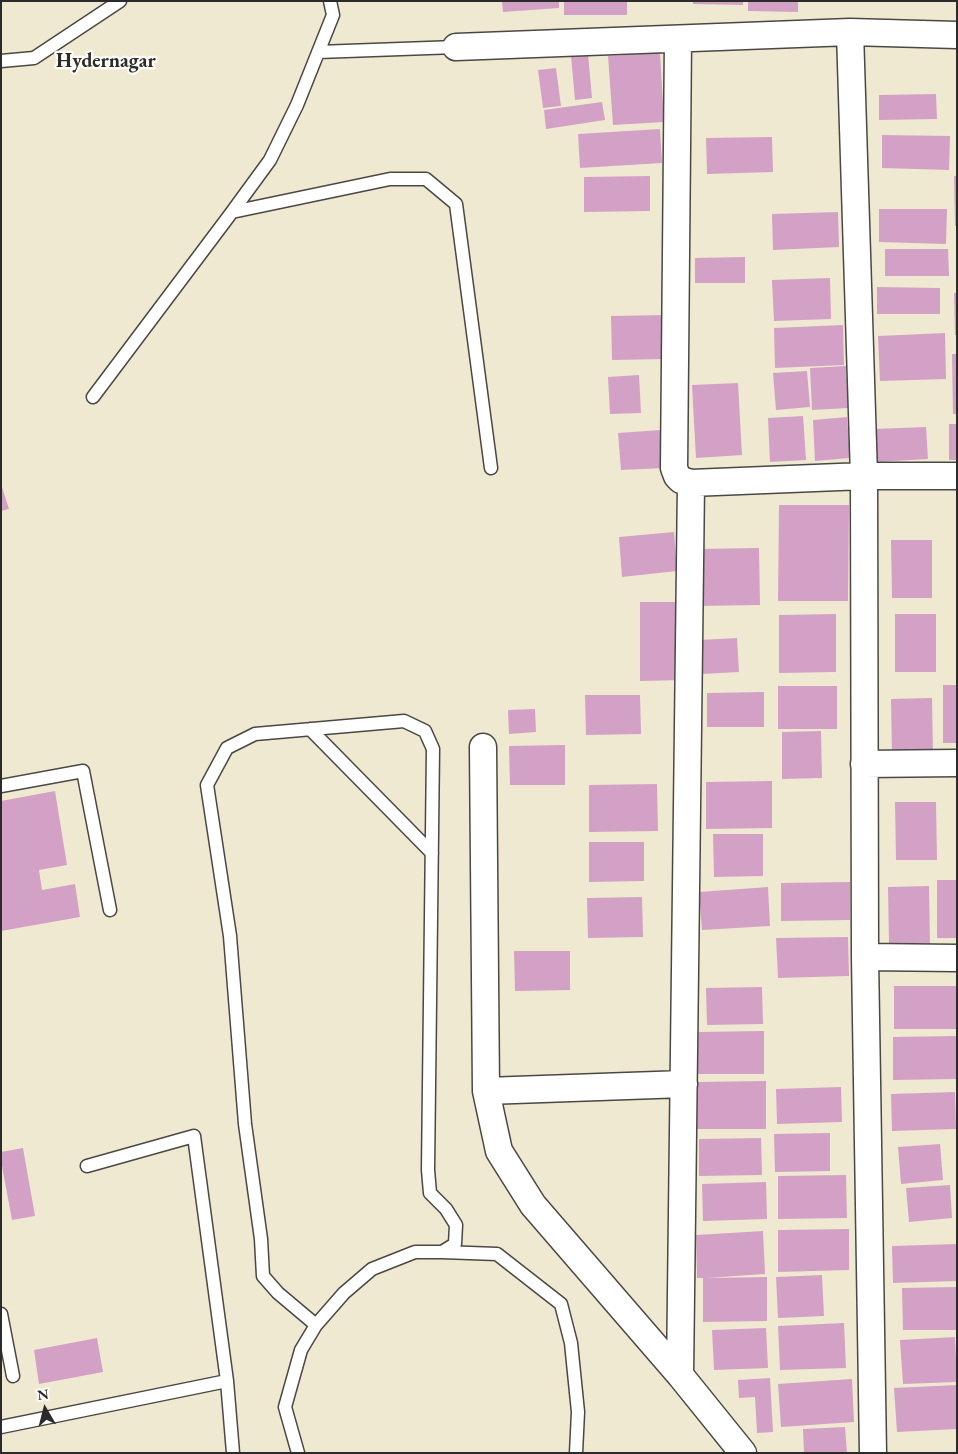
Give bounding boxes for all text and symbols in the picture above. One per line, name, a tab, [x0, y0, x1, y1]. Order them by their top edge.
district label: Hydernagar	[56, 50, 156, 74]
north arrow	[20, 1384, 70, 1434]
text: N	[36, 1384, 50, 1404]

